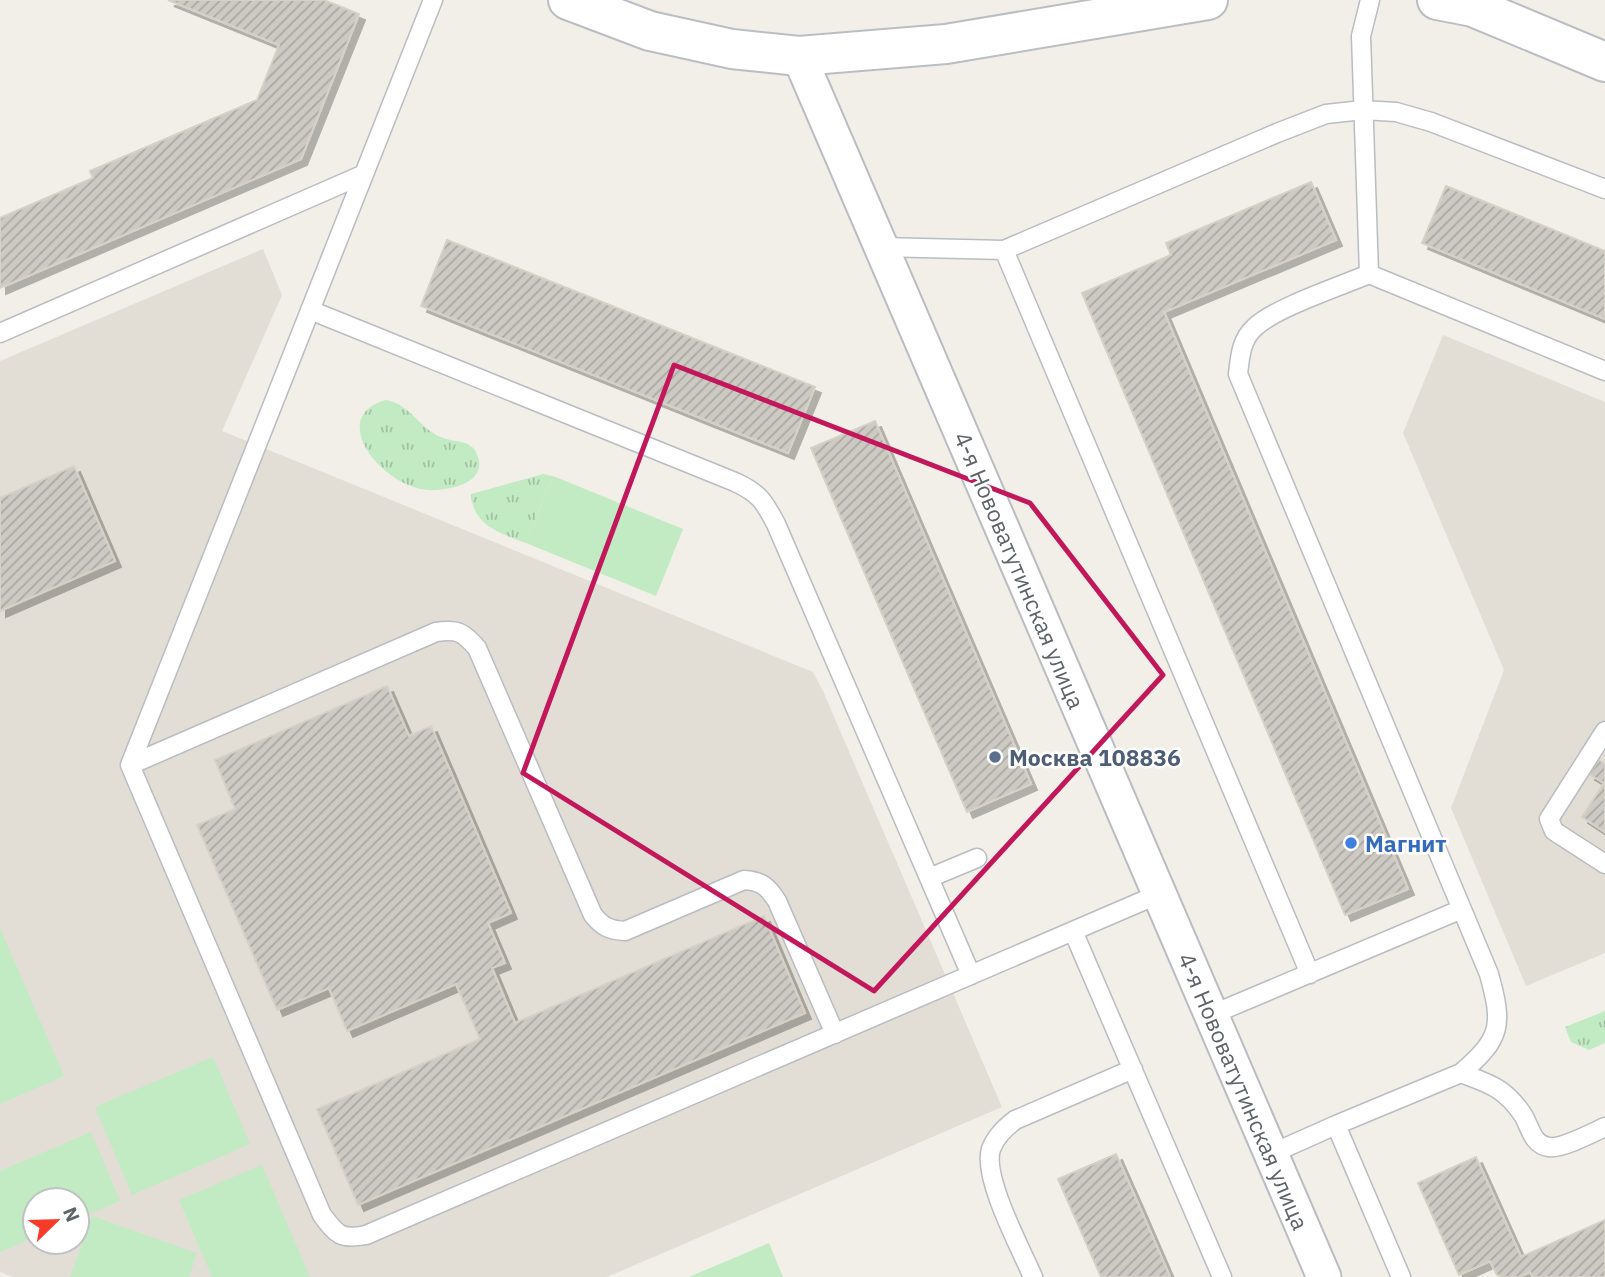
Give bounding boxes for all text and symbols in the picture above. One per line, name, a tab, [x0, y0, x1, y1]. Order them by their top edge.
street label: 4-я Нововатутинская улица	[948, 427, 1092, 713]
place label: Москва 108836	[1009, 742, 1181, 772]
marker: Москва 108836	[987, 749, 1003, 765]
place label: Магнит	[1365, 828, 1447, 858]
marker: Магнит	[1343, 835, 1359, 851]
street label: 4-я Нововатутинская улица	[1172, 948, 1316, 1234]
north arrow	[21, 1186, 91, 1256]
text: N	[58, 1203, 85, 1225]

